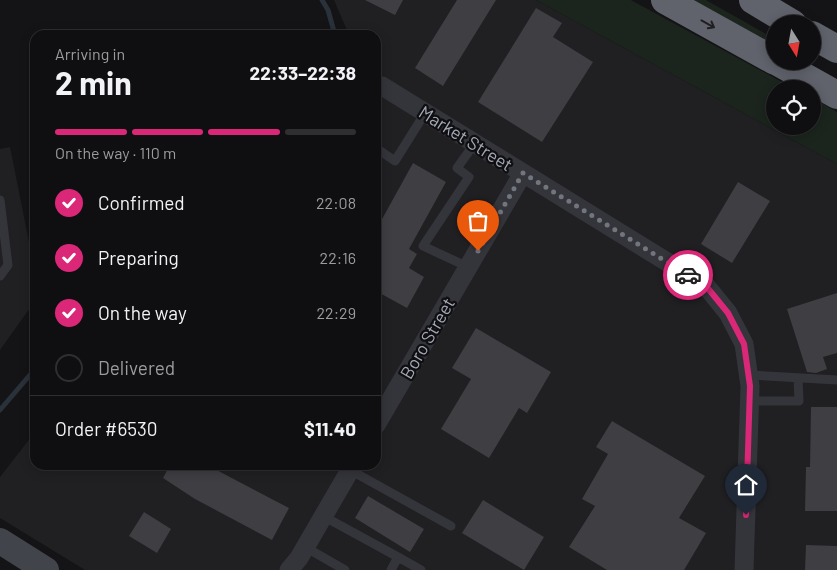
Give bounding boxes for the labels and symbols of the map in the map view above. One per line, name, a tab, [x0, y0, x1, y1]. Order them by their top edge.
north arrow	[766, 15, 821, 70]
one-way arrow	[700, 19, 714, 29]
street label: Market Street	[415, 101, 517, 175]
pin	[457, 200, 499, 251]
courier	[663, 250, 713, 300]
street label: Boro Street	[395, 293, 459, 383]
pin	[725, 464, 767, 515]

